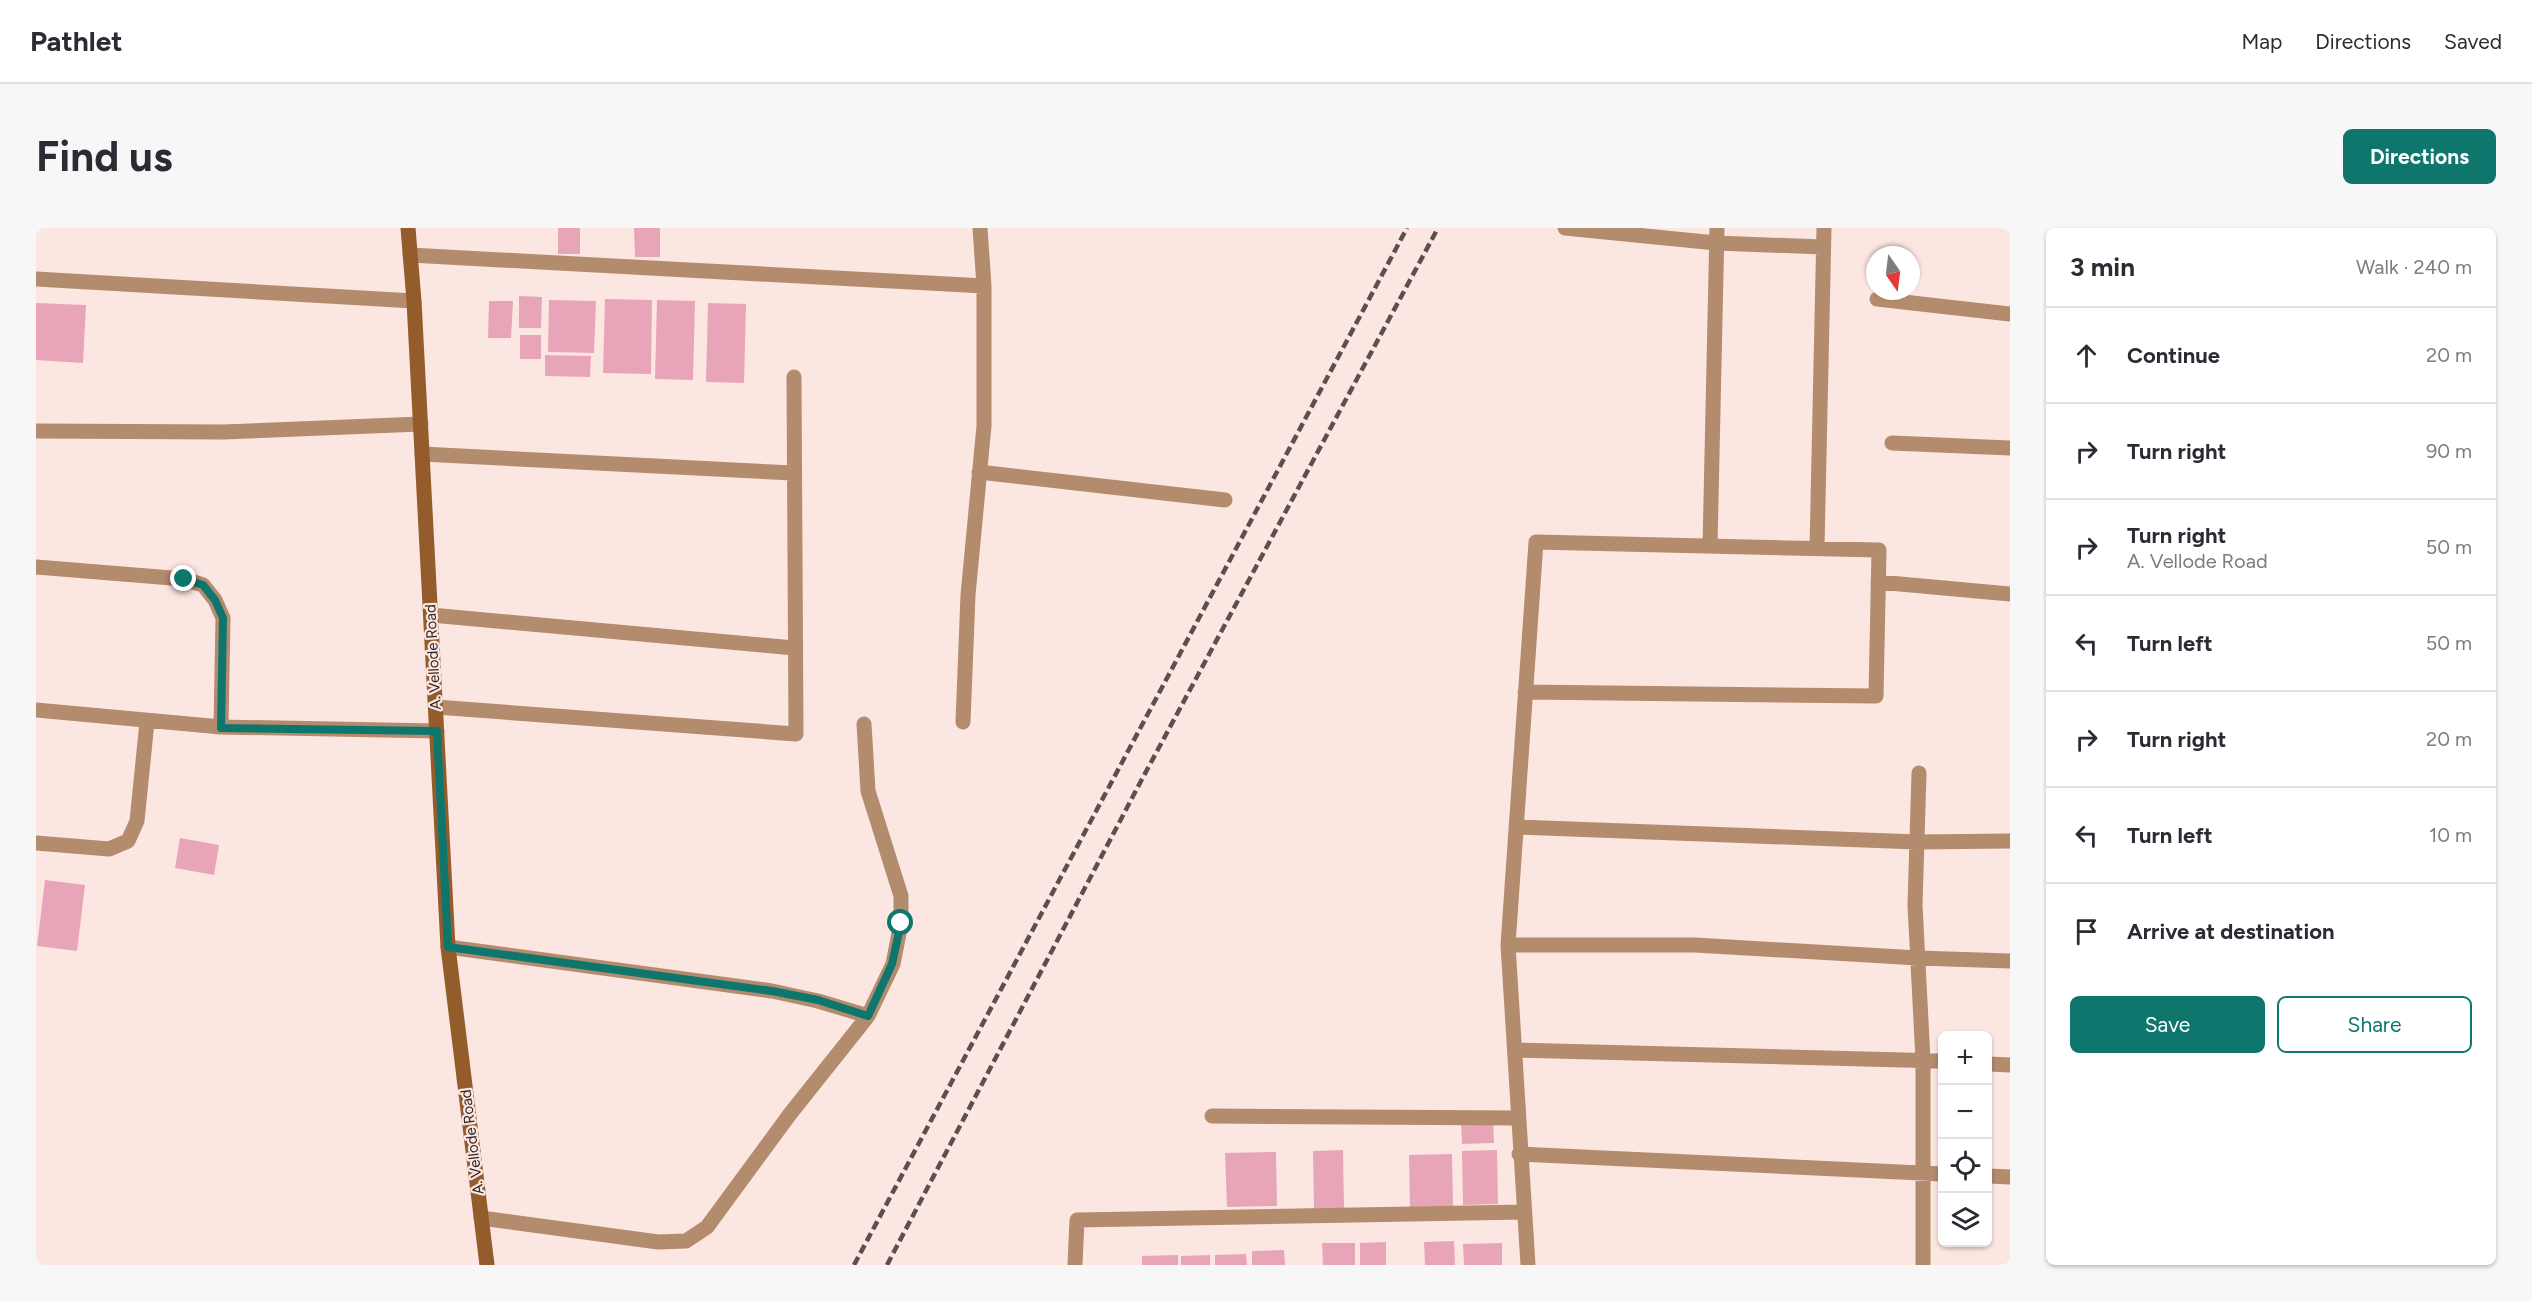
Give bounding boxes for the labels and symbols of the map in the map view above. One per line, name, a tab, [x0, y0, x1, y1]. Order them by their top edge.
north arrow	[1866, 246, 1920, 300]
route end	[170, 565, 196, 591]
street label: A. Vellode Road	[421, 604, 445, 710]
route start	[887, 909, 913, 935]
street label: A. Vellode Road	[457, 1089, 487, 1195]

